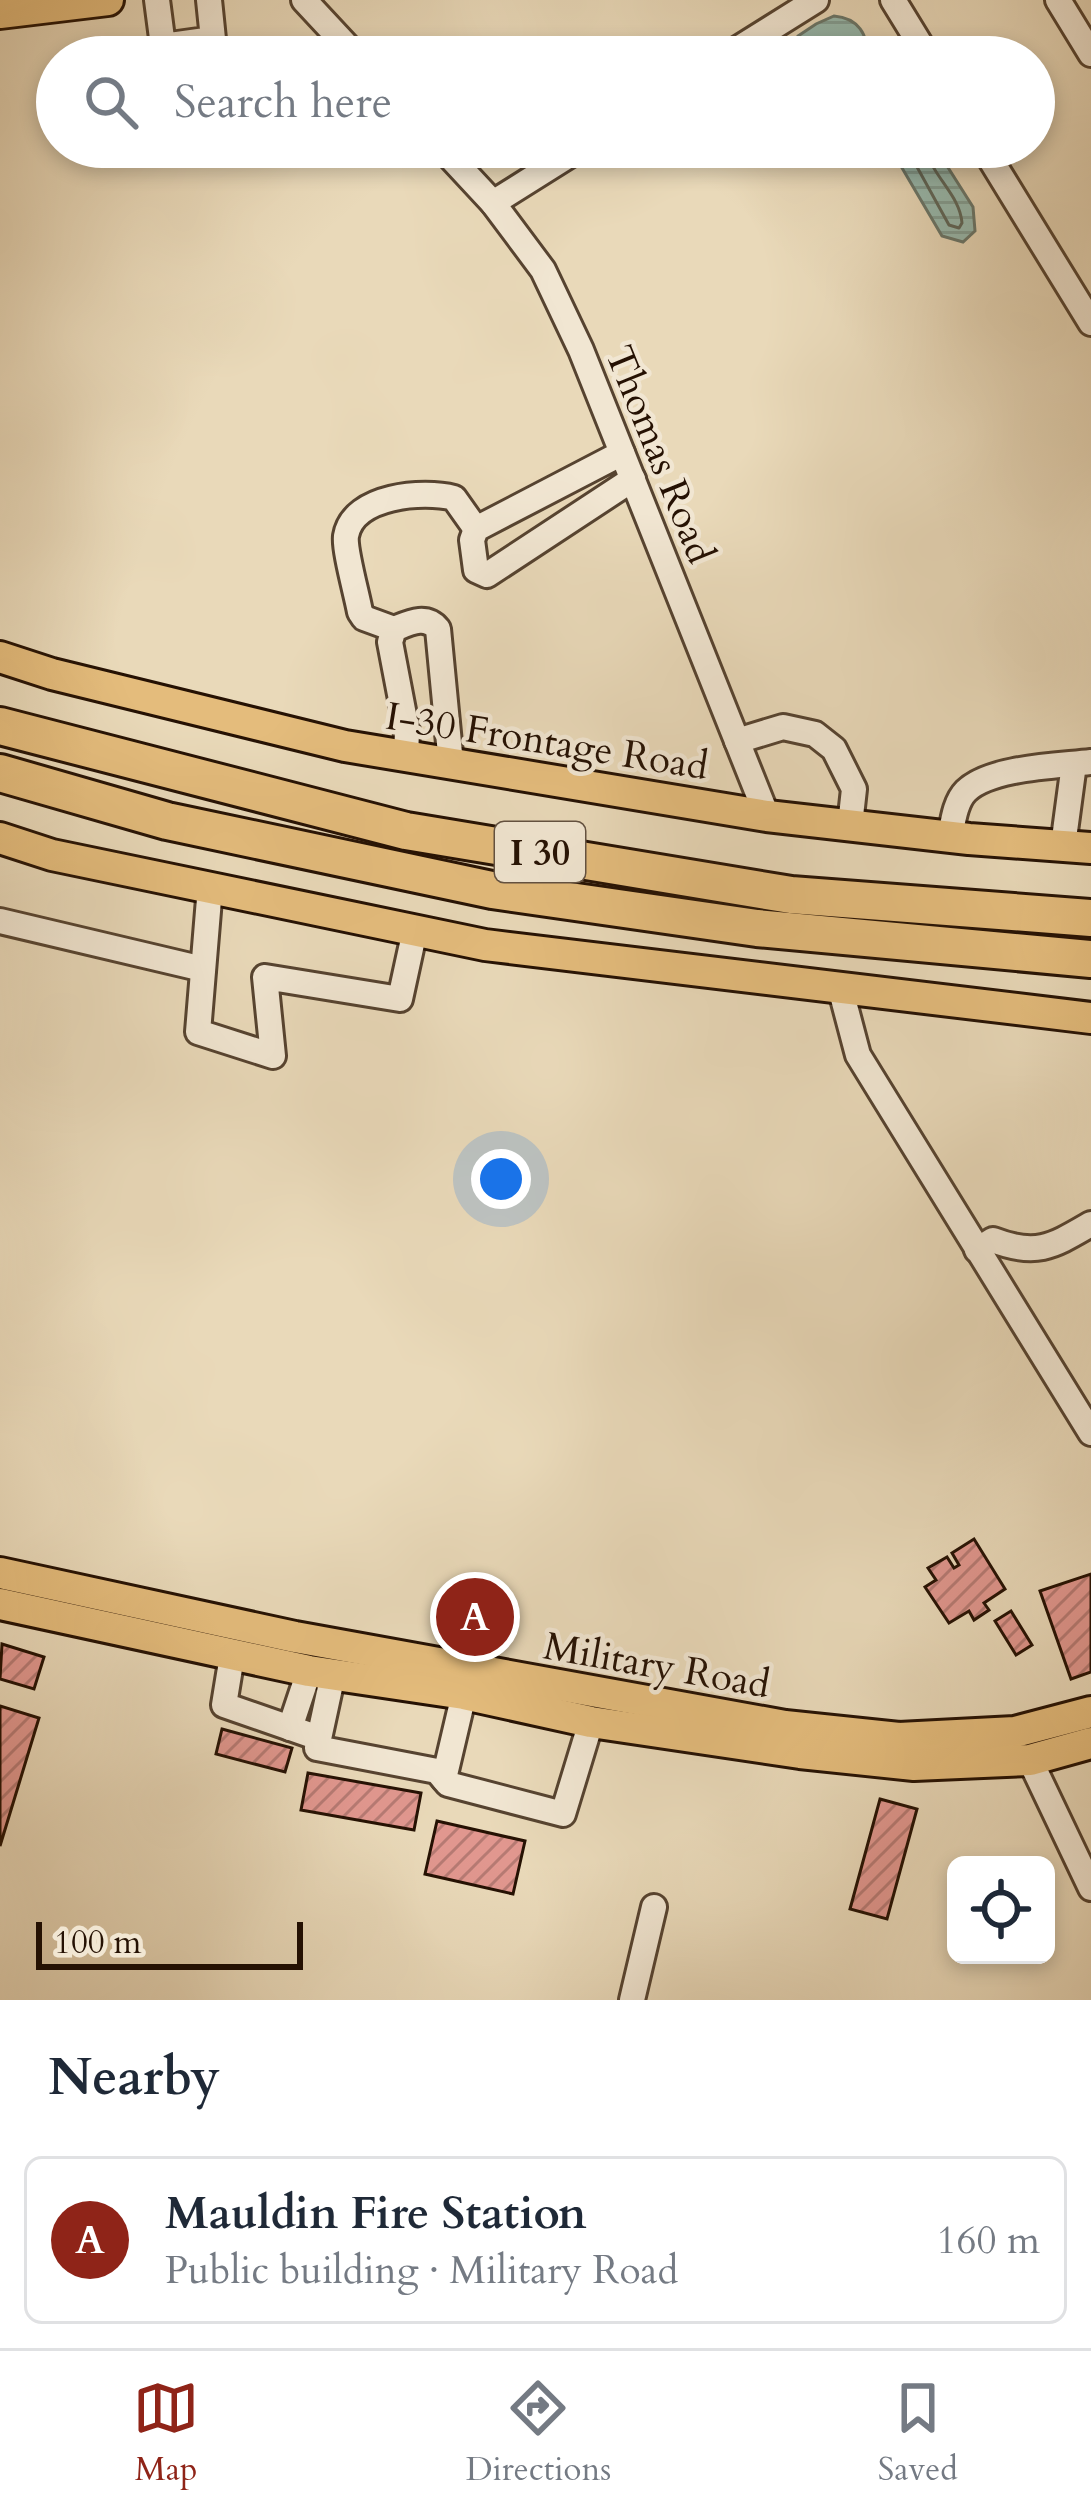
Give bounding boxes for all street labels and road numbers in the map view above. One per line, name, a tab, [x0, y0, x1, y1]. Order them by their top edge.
street label: Thomas Road	[592, 338, 727, 571]
street label: I-30 Frontage Road	[382, 690, 712, 793]
road number: I 30	[495, 822, 585, 882]
street label: Military Road	[539, 1620, 774, 1711]

